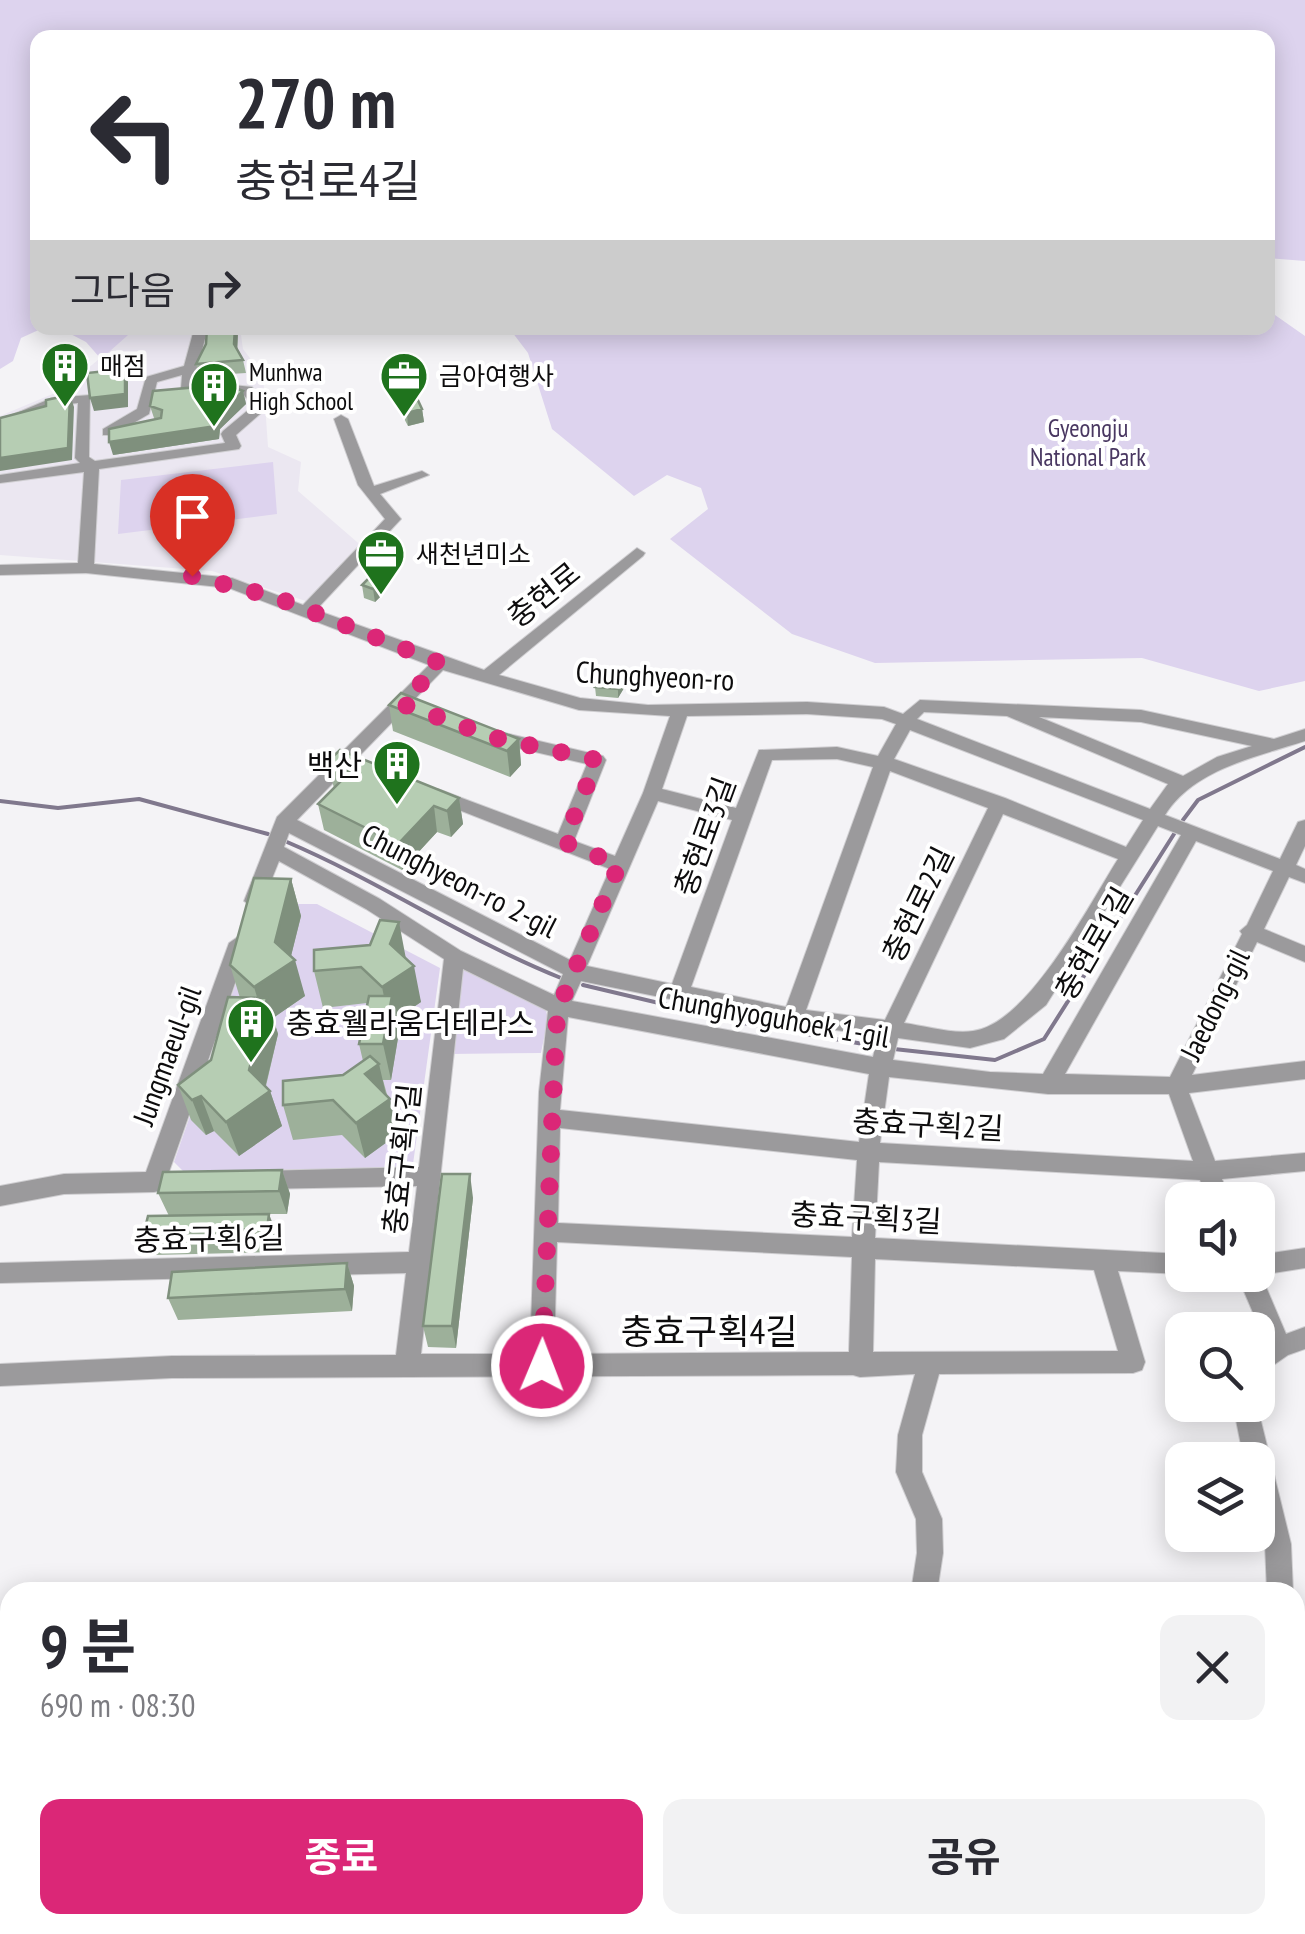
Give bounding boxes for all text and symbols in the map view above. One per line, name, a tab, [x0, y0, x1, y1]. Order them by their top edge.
text: 270 m	[235, 57, 396, 147]
icon: left	[70, 70, 200, 200]
text: 충현로4길	[235, 151, 421, 209]
icon: right	[195, 260, 250, 315]
text: 그다음	[70, 265, 175, 314]
building icon: 매점	[39, 340, 91, 408]
place label: 매점	[100, 350, 146, 382]
office icon: 금아여행사	[378, 350, 430, 418]
place label: Munhwa High School	[249, 356, 353, 417]
building icon: Munhwa High School	[188, 360, 240, 428]
place label: 금아여행사	[439, 360, 554, 392]
park label: Gyeongju National Park	[1030, 412, 1146, 473]
pin	[150, 474, 235, 577]
icon: arrive	[165, 489, 220, 544]
office icon: 새천년미소	[355, 528, 407, 596]
place label: 새천년미소	[416, 538, 531, 570]
street label: 충현로	[499, 553, 587, 635]
street label: Chunghyeon-ro	[575, 651, 735, 699]
building icon: 백산	[371, 738, 423, 806]
place label: 백산	[307, 745, 362, 784]
street label: 충현로3길	[664, 771, 744, 901]
street label: Chunghyeon-ro 2-gil	[356, 814, 564, 946]
street label: 충현로2길	[872, 840, 962, 968]
street label: 충현로1길	[1045, 880, 1141, 1006]
street label: Jaedong-gil	[1170, 942, 1258, 1067]
street label: Chunghyoguhoek 1-gil	[655, 976, 893, 1056]
street label: Jungmaeul-gil	[122, 980, 209, 1131]
building icon: 충효웰라움더테라스	[225, 996, 277, 1064]
place label: 충효웰라움더테라스	[286, 1003, 534, 1042]
street label: 충효구획5길	[374, 1082, 428, 1236]
street label: 충효구획2길	[851, 1101, 1005, 1147]
map controls	[1165, 1182, 1275, 1552]
button: sound	[1165, 1182, 1275, 1292]
street label: 충효구획3길	[789, 1194, 943, 1240]
street label: 충효구획6길	[133, 1217, 285, 1259]
street label: 충효구획4길	[621, 1308, 797, 1354]
button: search	[1165, 1312, 1275, 1422]
position arrow	[490, 1314, 594, 1418]
button: layers	[1165, 1442, 1275, 1552]
text: 9 분	[40, 1607, 136, 1685]
button: close	[1160, 1615, 1265, 1720]
text: 690 m · 08:30	[40, 1684, 195, 1726]
button: 종료	[40, 1799, 643, 1914]
button: 공유	[663, 1799, 1265, 1914]

